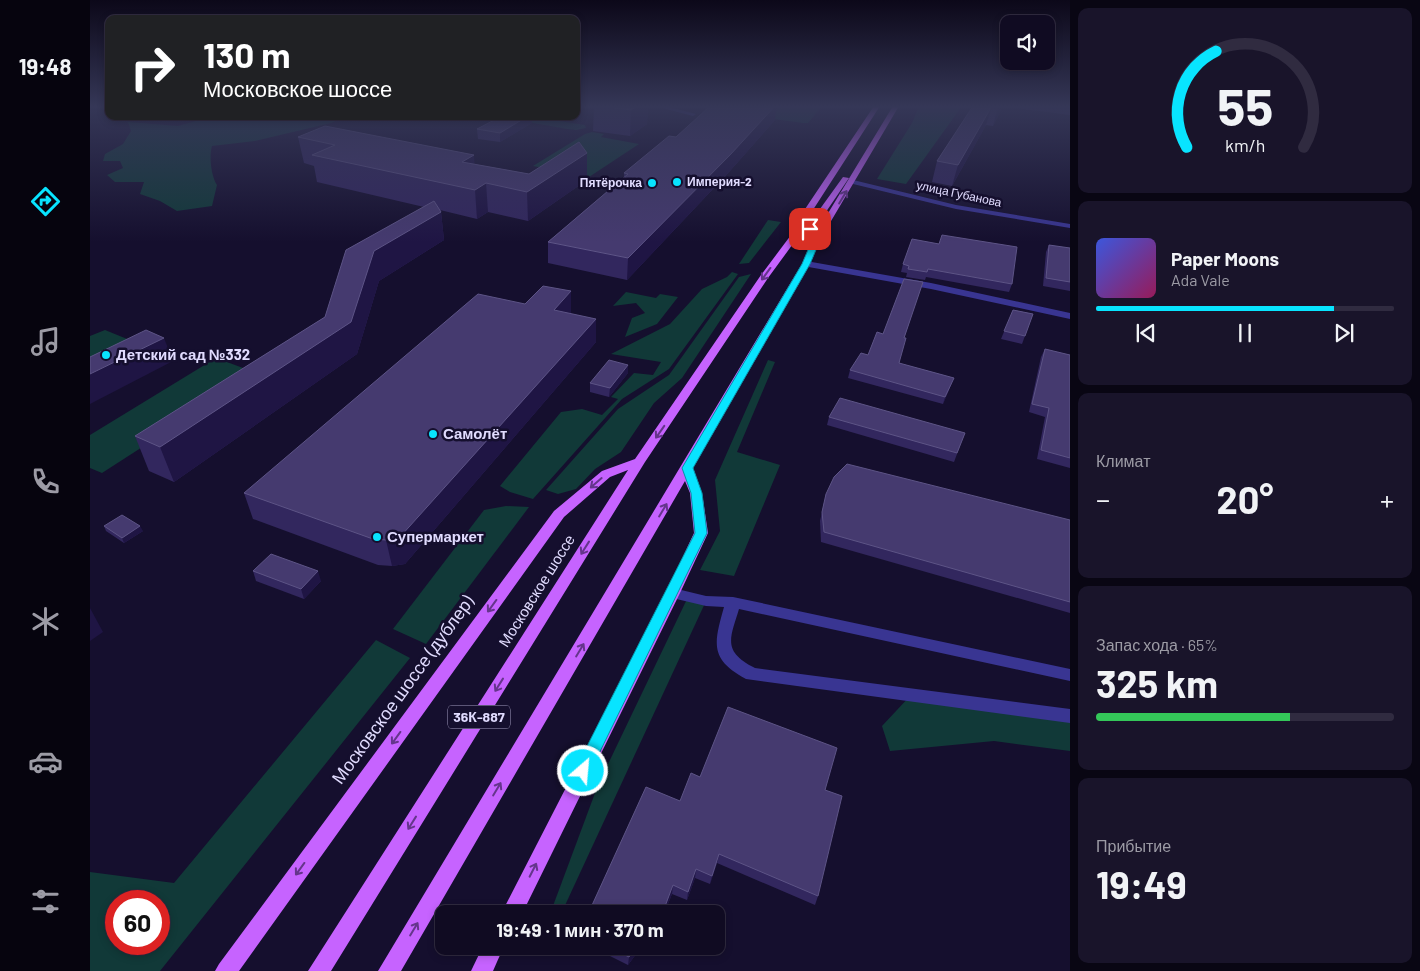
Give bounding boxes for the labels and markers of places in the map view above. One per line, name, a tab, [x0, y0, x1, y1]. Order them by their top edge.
place label: Империя-2	[687, 174, 752, 189]
place label: Пятёрочка	[580, 175, 642, 190]
marker: Империя-2	[671, 176, 683, 188]
marker: Пятёрочка	[646, 177, 658, 189]
pin	[789, 208, 831, 250]
place label: Детский сад №332	[116, 345, 250, 363]
marker: Детский сад №332	[100, 349, 112, 361]
place label: Самолёт	[443, 424, 507, 442]
marker: Самолёт	[427, 428, 439, 440]
place label: Супермаркет	[387, 527, 484, 545]
marker: Супермаркет	[371, 531, 383, 543]

